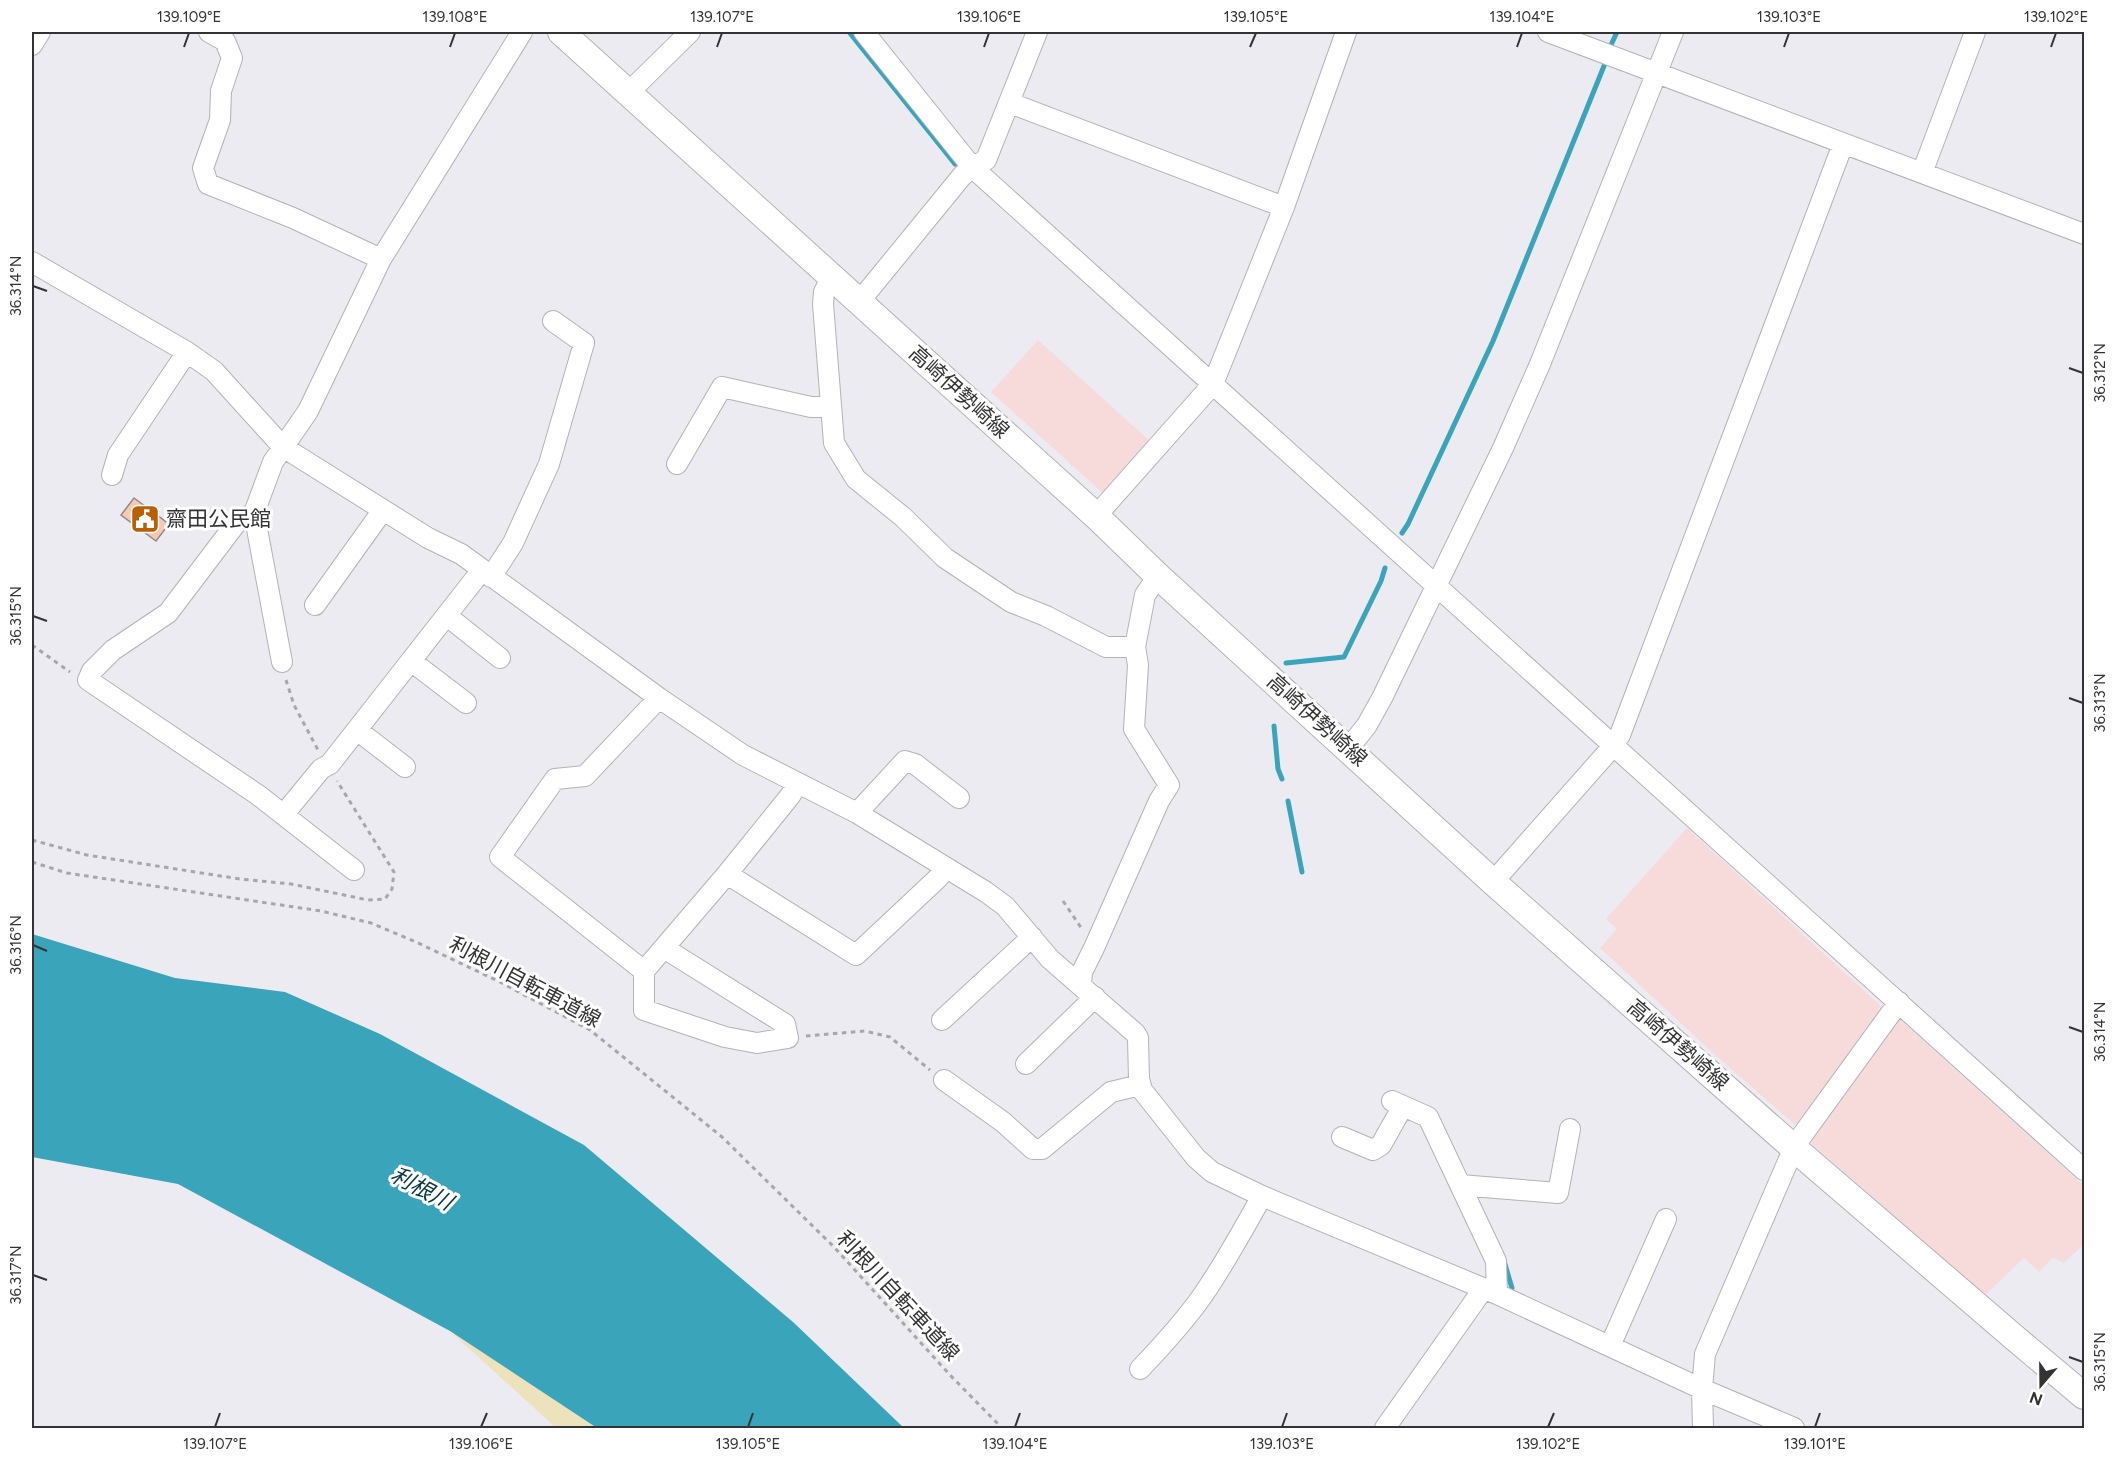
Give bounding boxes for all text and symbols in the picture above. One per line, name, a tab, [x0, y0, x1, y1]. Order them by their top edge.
text: 139.109°E	[157, 8, 221, 26]
text: 139.108°E	[422, 8, 488, 26]
text: 139.107°E	[690, 8, 754, 26]
text: 139.106°E	[957, 8, 1021, 26]
text: 139.105°E	[1224, 8, 1288, 26]
text: 139.104°E	[1489, 8, 1555, 26]
text: 139.103°E	[1757, 8, 1821, 26]
text: 139.102°E	[2024, 8, 2088, 26]
text: 36.314°N	[7, 256, 25, 316]
street label: 高崎伊勢崎線	[904, 340, 1015, 443]
text: 36.312°N	[2091, 343, 2109, 403]
public building icon: 齋田公民館	[129, 503, 161, 535]
place label: 齋田公民館	[166, 506, 271, 531]
text: 36.315°N	[7, 586, 25, 646]
street label: 高崎伊勢崎線	[1262, 668, 1373, 771]
text: 36.313°N	[2091, 673, 2109, 733]
text: 36.316°N	[7, 915, 25, 975]
street label: 利根川自転車道線	[445, 931, 605, 1032]
street label: 高崎伊勢崎線	[1623, 994, 1734, 1095]
text: 36.314°N	[2091, 1002, 2109, 1062]
water label: 利根川	[386, 1161, 459, 1217]
street label: 利根川自転車道線	[832, 1226, 965, 1366]
text: 36.317°N	[7, 1245, 25, 1305]
text: 36.315°N	[2091, 1332, 2109, 1392]
north arrow	[2011, 1355, 2071, 1415]
text: N	[2027, 1388, 2045, 1410]
text: 139.107°E	[183, 1435, 247, 1453]
text: 139.106°E	[449, 1435, 513, 1453]
text: 139.105°E	[716, 1435, 780, 1453]
text: 139.104°E	[982, 1435, 1048, 1453]
text: 139.103°E	[1250, 1435, 1314, 1453]
text: 139.102°E	[1516, 1435, 1580, 1453]
text: 139.101°E	[1784, 1435, 1846, 1453]

